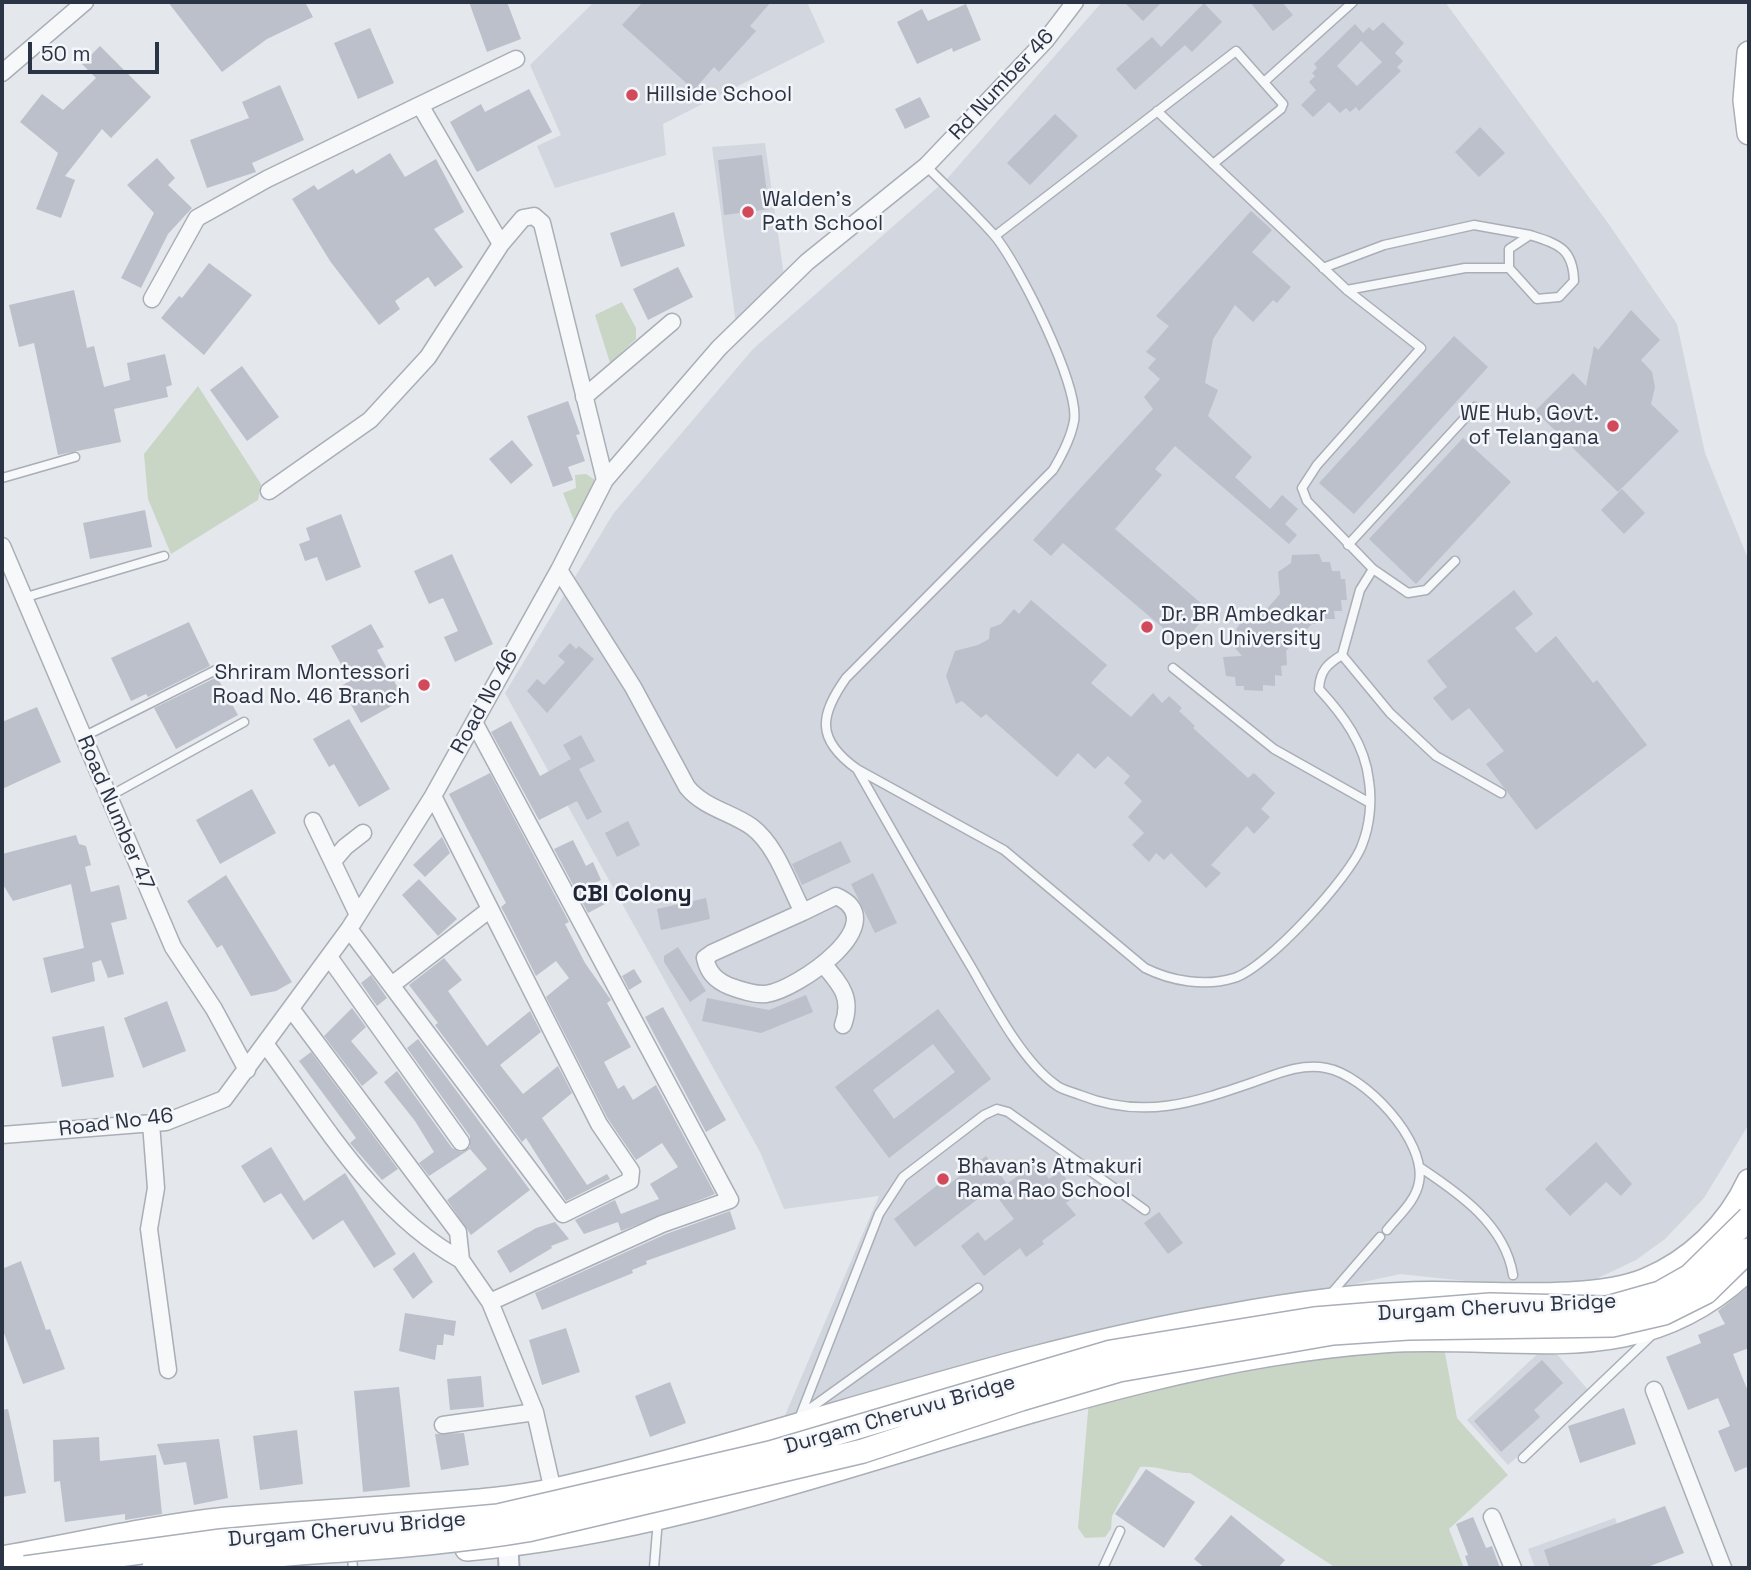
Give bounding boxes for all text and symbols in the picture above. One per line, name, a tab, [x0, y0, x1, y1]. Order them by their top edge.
street label: Rd Number 46	[944, 24, 1060, 146]
scale bar	[32, 28, 163, 72]
text: 50 m	[41, 40, 91, 67]
place label: Hillside School	[646, 82, 792, 108]
marker: Hillside School	[624, 87, 640, 103]
place label: Walden's Path School	[762, 187, 883, 237]
marker: Walden's Path School	[740, 204, 756, 220]
place label: WE Hub, Govt. of Telangana	[1460, 401, 1599, 451]
marker: WE Hub, Govt. of Telangana	[1605, 418, 1621, 434]
place label: Dr. BR Ambedkar Open University	[1161, 602, 1327, 652]
marker: Dr. BR Ambedkar Open University	[1139, 619, 1155, 635]
street label: Road No 46	[446, 645, 524, 759]
place label: Shriram Montessori Road No. 46 Branch	[212, 660, 410, 710]
marker: Shriram Montessori Road No. 46 Branch	[416, 677, 432, 693]
street label: Road Number 47	[71, 732, 159, 894]
district label: CBI Colony	[572, 881, 692, 909]
street label: Road No 46	[57, 1103, 175, 1143]
place label: Bhavan's Atmakuri Rama Rao School	[957, 1154, 1142, 1204]
marker: Bhavan's Atmakuri Rama Rao School	[935, 1171, 951, 1187]
street label: Durgam Cheruvu Bridge	[1377, 1289, 1617, 1327]
street label: Durgam Cheruvu Bridge	[782, 1370, 1018, 1460]
street label: Durgam Cheruvu Bridge	[227, 1507, 467, 1553]

